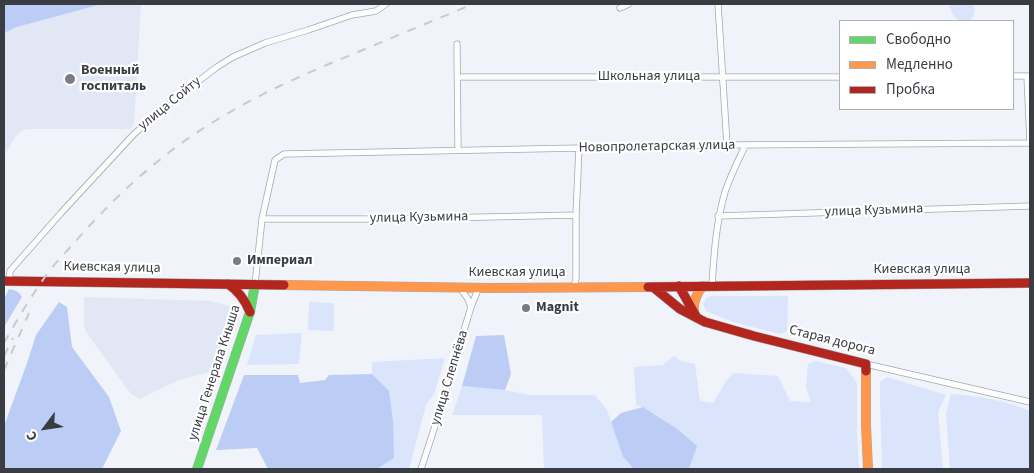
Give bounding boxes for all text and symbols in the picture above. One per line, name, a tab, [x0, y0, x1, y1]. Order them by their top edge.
legend	[839, 20, 1014, 110]
text: Свободно	[886, 29, 951, 50]
text: Медленно	[886, 54, 953, 75]
place label: Военный госпиталь	[81, 63, 146, 95]
street label: Школьная улица	[598, 69, 700, 85]
marker: Военный госпиталь	[63, 72, 77, 86]
street label: улица Сойту	[135, 74, 205, 134]
text: Пробка	[886, 79, 935, 100]
street label: Новопролетарская улица	[579, 137, 735, 157]
street label: улица Кузьмина	[824, 201, 924, 221]
street label: улица Кузьмина	[370, 209, 468, 227]
place label: Империал	[247, 253, 313, 269]
marker: Империал	[231, 255, 243, 267]
street label: Киевская улица	[63, 259, 161, 277]
street label: Киевская улица	[873, 262, 971, 278]
street label: Киевская улица	[468, 265, 566, 281]
place label: Magnit	[536, 300, 579, 316]
marker: Magnit	[520, 302, 532, 314]
street label: улица Генерала Кныша	[185, 303, 245, 443]
street label: Старая дорога	[787, 322, 877, 360]
street label: улица Слепнёва	[428, 328, 472, 428]
north arrow	[20, 403, 70, 453]
text: С	[21, 427, 43, 444]

